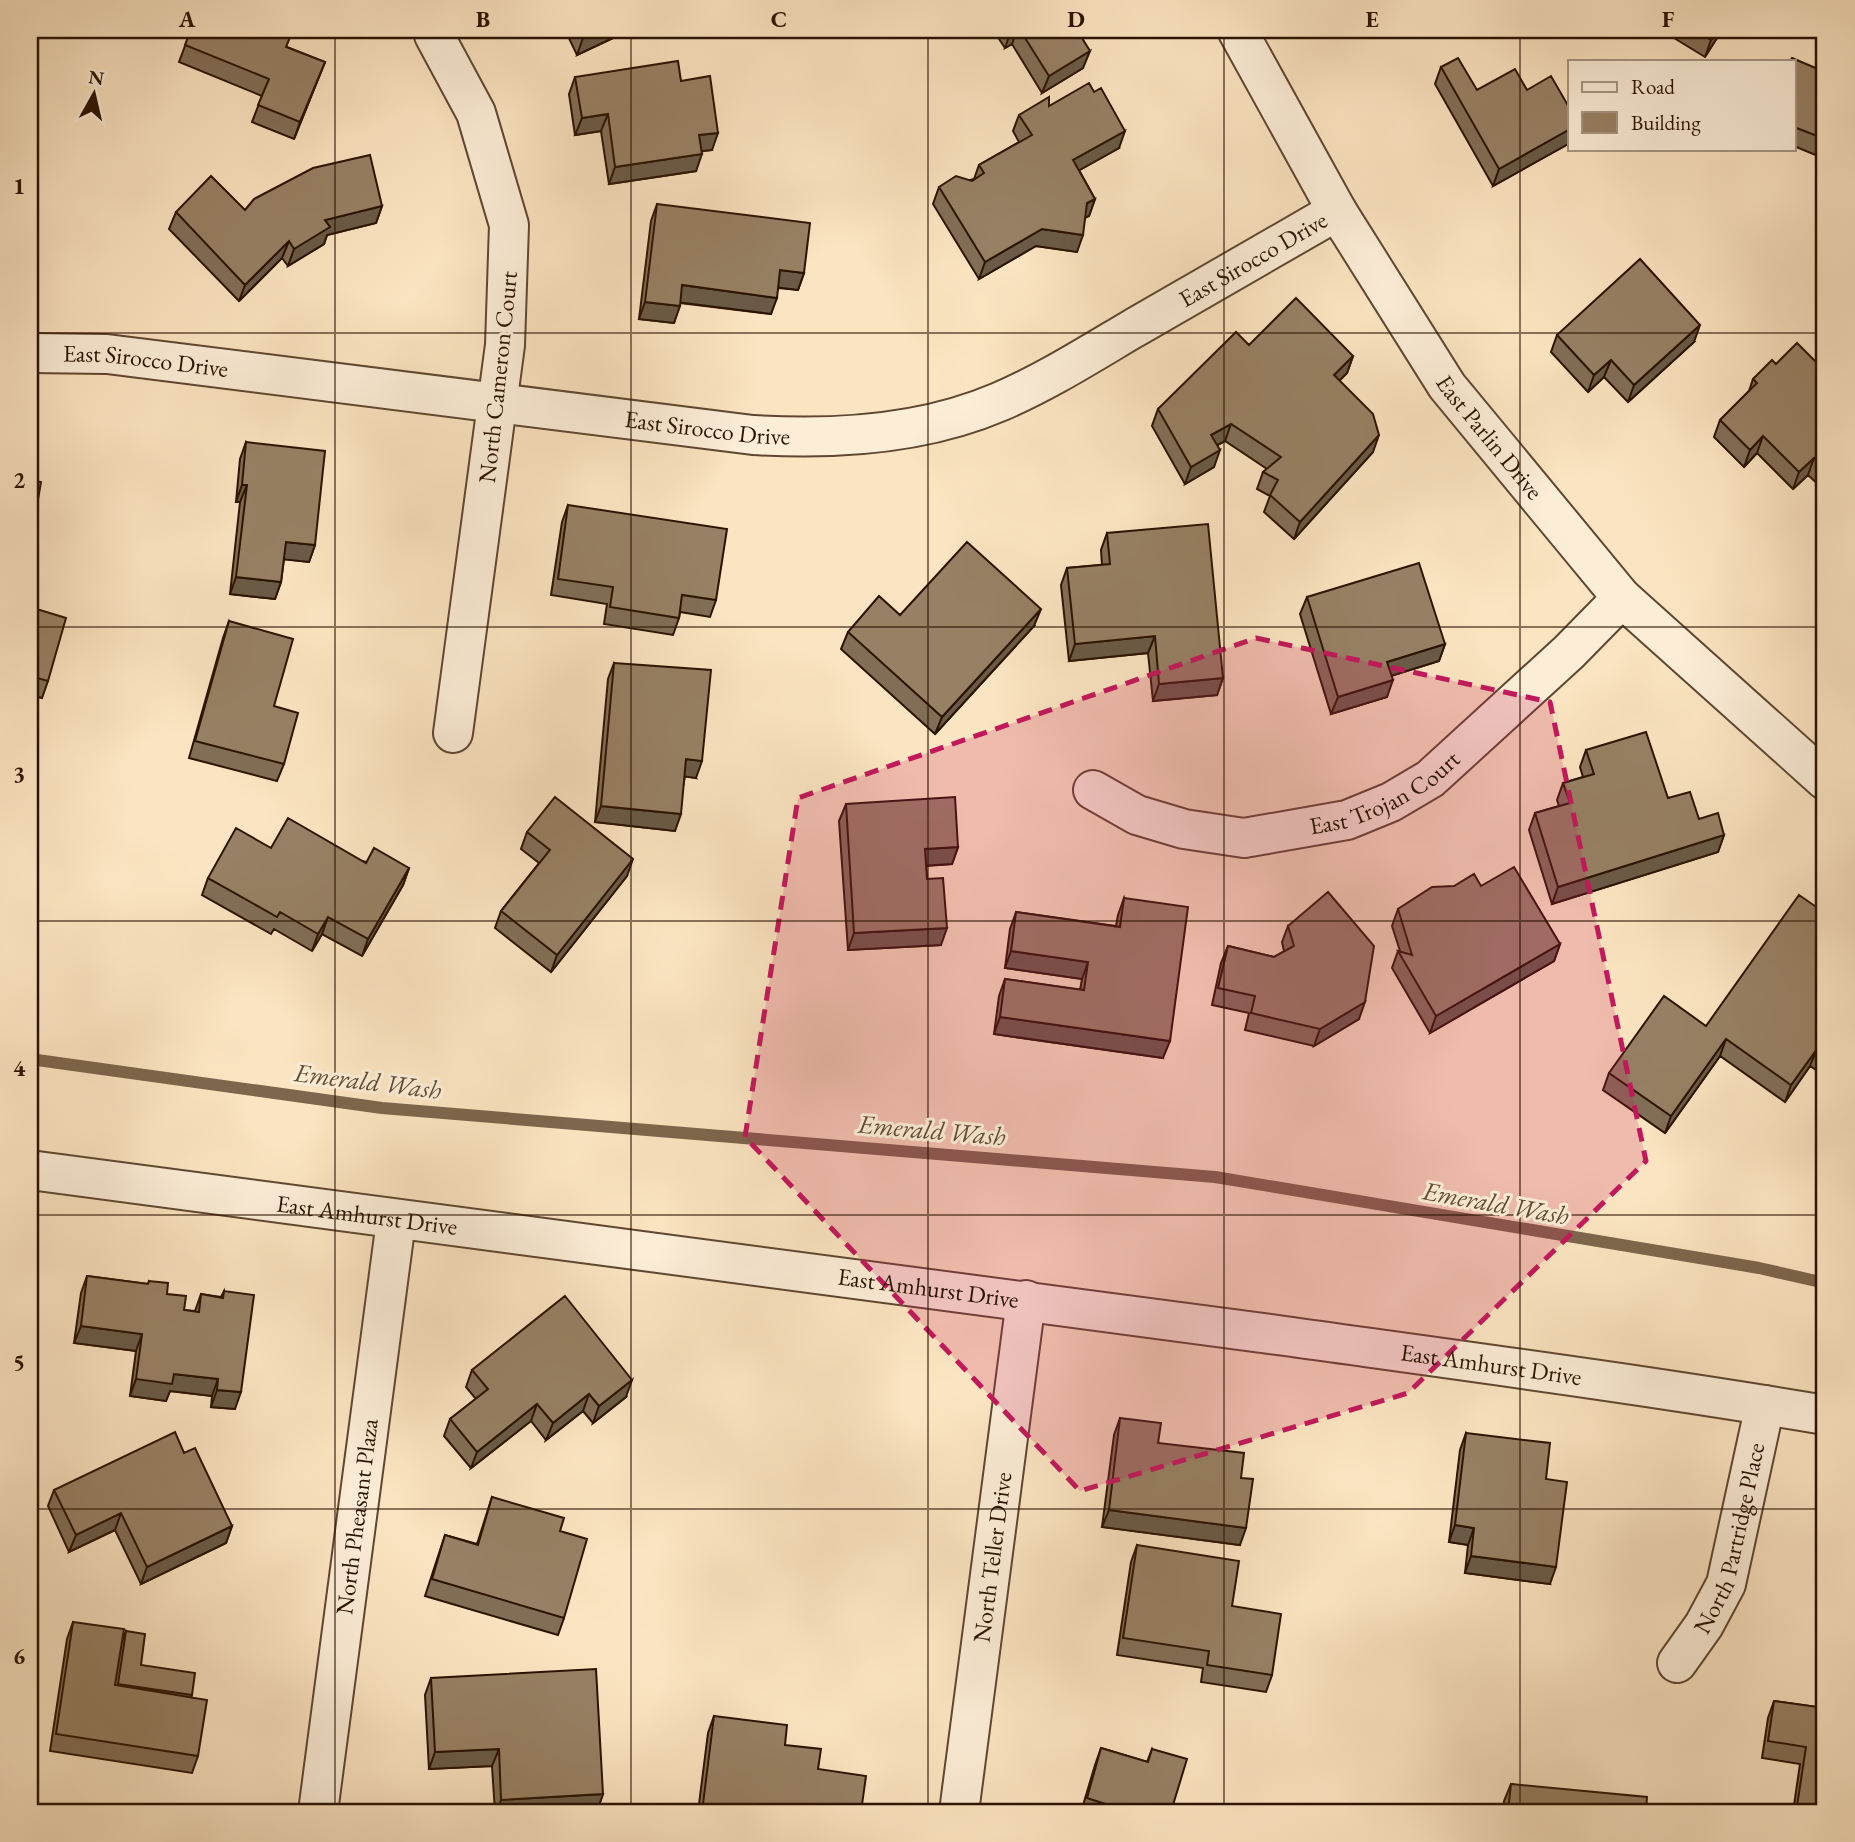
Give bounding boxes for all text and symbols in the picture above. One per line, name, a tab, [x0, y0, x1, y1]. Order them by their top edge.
text: A	[178, 4, 196, 34]
text: B	[476, 4, 490, 34]
text: C	[771, 4, 787, 34]
text: D	[1067, 4, 1085, 34]
text: E	[1365, 4, 1379, 34]
text: F	[1662, 4, 1675, 34]
north arrow	[60, 60, 130, 130]
legend	[1568, 60, 1796, 150]
text: N	[87, 64, 106, 91]
text: Road	[1631, 73, 1675, 100]
text: Building	[1631, 109, 1701, 136]
text: 1	[13, 171, 25, 201]
street label: East Sirocco Drive	[1173, 204, 1333, 314]
street label: North Cameron Court	[471, 269, 524, 484]
street label: East Sirocco Drive	[63, 337, 230, 384]
street label: East Parlin Drive	[1429, 369, 1550, 506]
street label: East Sirocco Drive	[623, 403, 790, 452]
text: 2	[13, 465, 25, 495]
street label: East Trojan Court	[1307, 743, 1466, 841]
text: 3	[13, 759, 25, 789]
text: 4	[13, 1053, 26, 1083]
water label: Emerald Wash	[292, 1055, 444, 1107]
water label: Emerald Wash	[856, 1107, 1007, 1153]
water label: Emerald Wash	[1419, 1173, 1572, 1233]
street label: East Amhurst Drive	[275, 1188, 459, 1242]
street label: East Amhurst Drive	[836, 1260, 1021, 1315]
street label: East Amhurst Drive	[1399, 1336, 1584, 1392]
text: 5	[13, 1347, 25, 1377]
street label: North Pheasant Plaza	[328, 1416, 385, 1616]
street label: North Partridge Place	[1686, 1440, 1771, 1639]
street label: North Teller Drive	[965, 1470, 1018, 1644]
text: 6	[13, 1641, 25, 1671]

